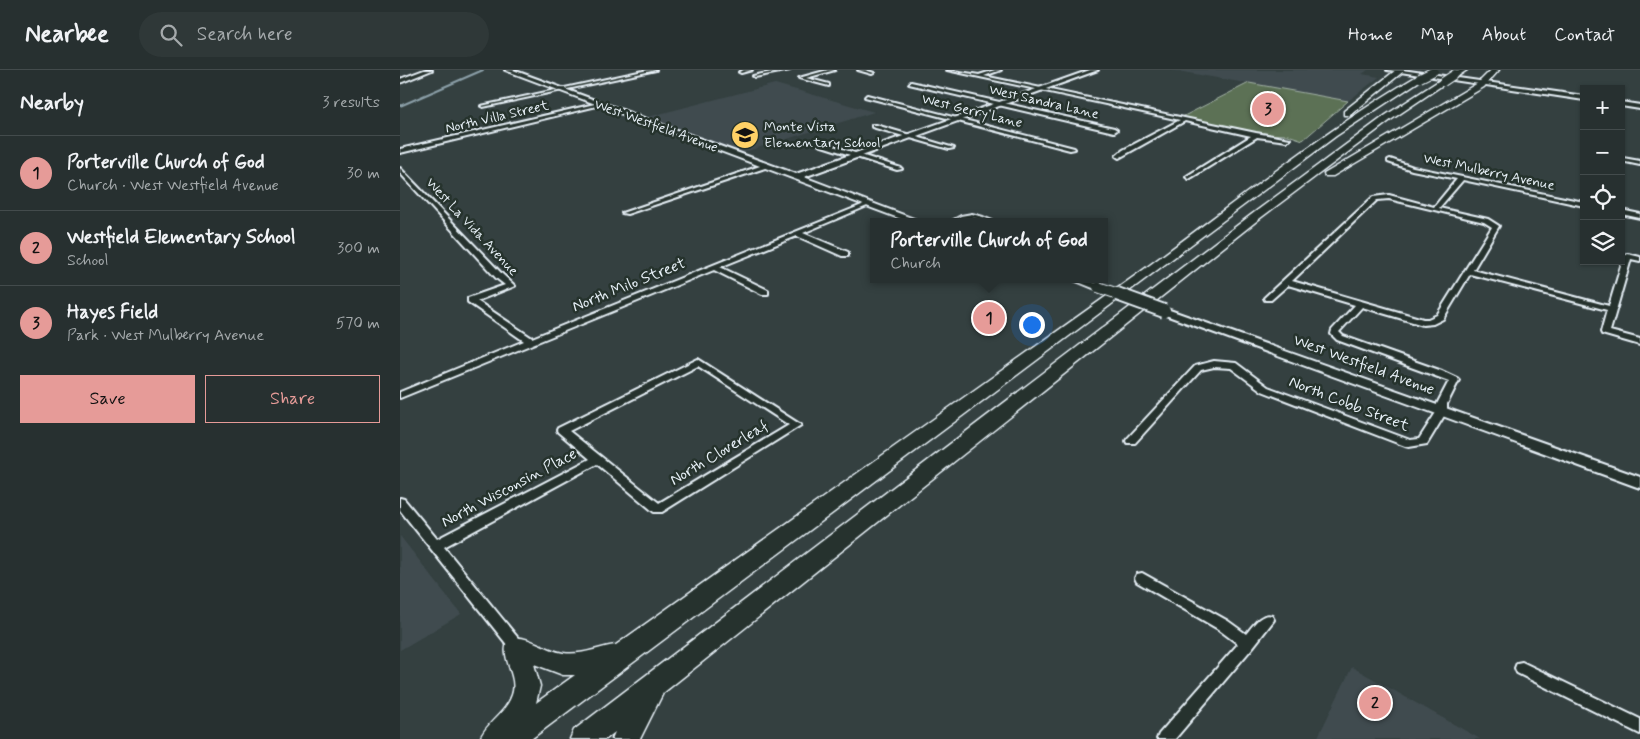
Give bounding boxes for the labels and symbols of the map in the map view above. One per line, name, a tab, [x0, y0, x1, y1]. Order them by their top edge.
street label: West Sandra Lane	[987, 81, 1101, 123]
street label: West Gerry Lane	[920, 90, 1024, 132]
pin: 3	[1252, 90, 1284, 128]
street label: West Westfield Avenue	[592, 95, 720, 157]
street label: North Villa Street	[444, 96, 551, 138]
place label: Monte Vista Elementary School	[764, 118, 880, 152]
school or university icon: Monte Vista Elementary School	[730, 120, 760, 150]
street label: West Mulberry Avenue	[1422, 149, 1556, 195]
street label: West La Vida Avenue	[422, 174, 522, 280]
street label: North Milo Street	[569, 253, 689, 317]
pin: 1	[973, 299, 1005, 337]
your location	[1019, 312, 1045, 338]
street label: West Westfield Avenue	[1290, 330, 1438, 400]
street label: North Cobb Street	[1286, 371, 1413, 437]
street label: North Cloverleaf	[666, 415, 772, 491]
street label: North Wisconsin Place	[438, 443, 580, 533]
pin: 2	[1359, 684, 1391, 722]

